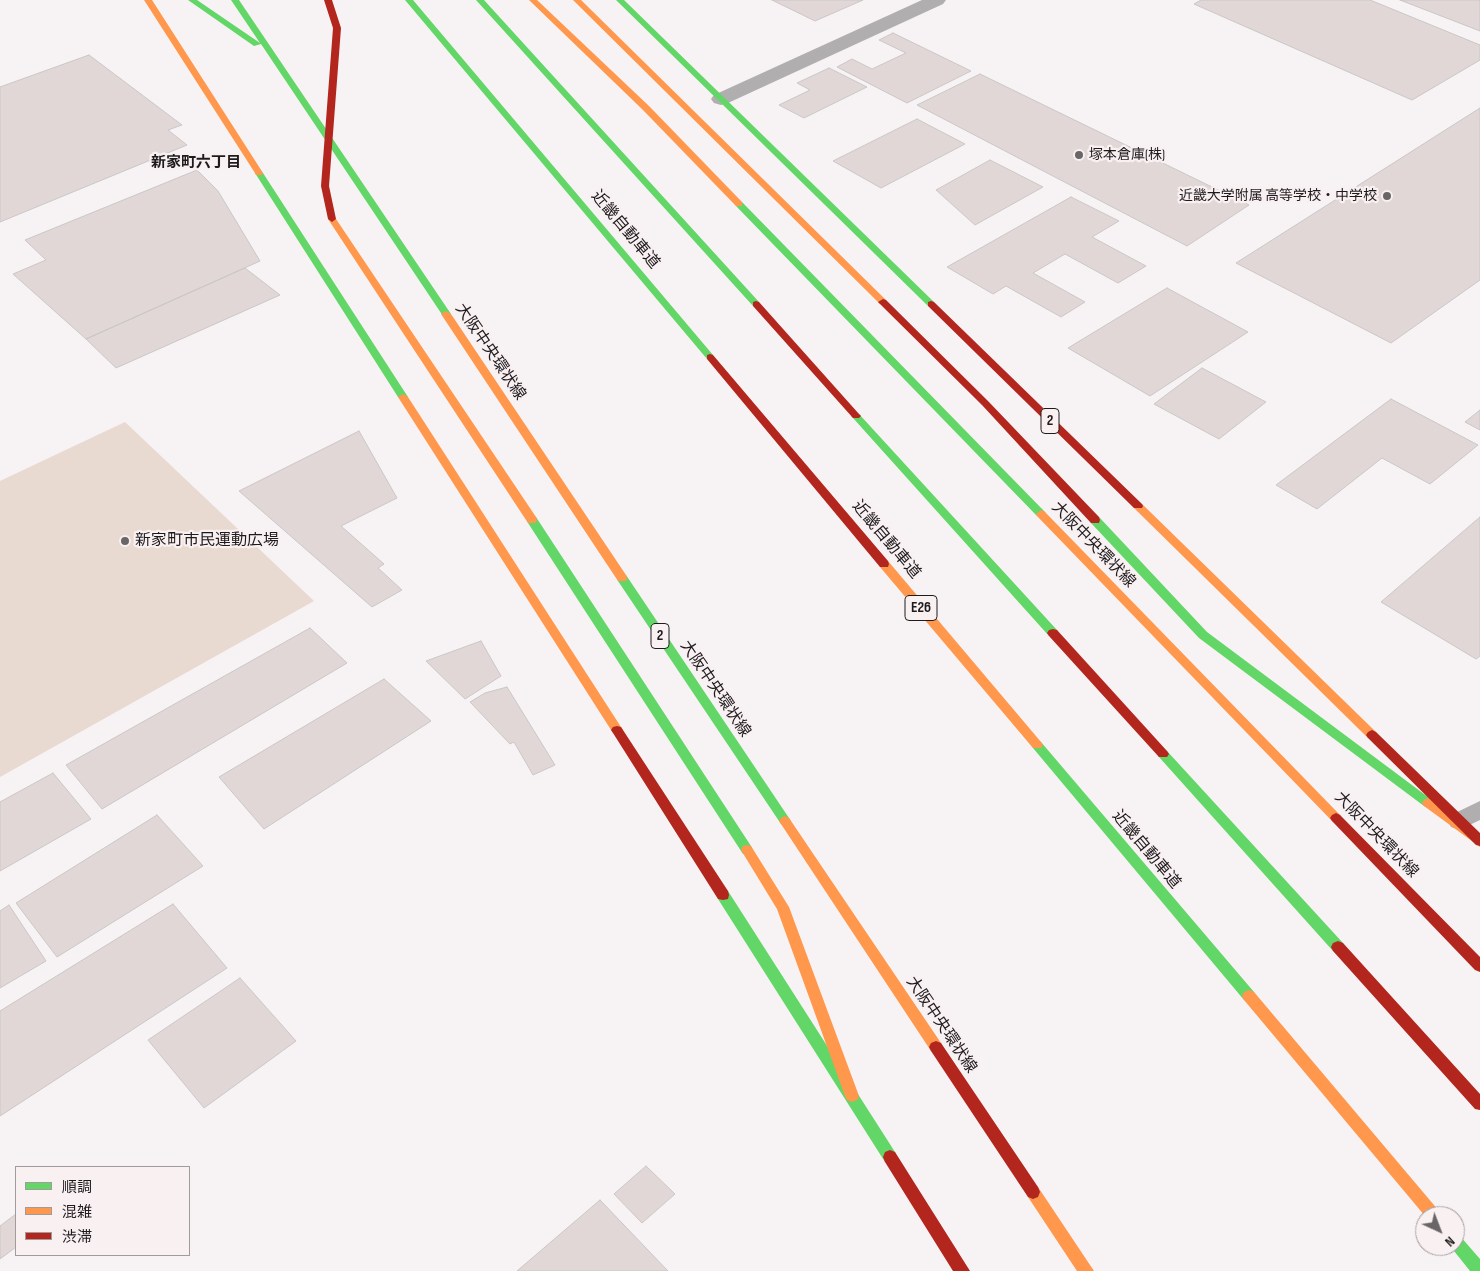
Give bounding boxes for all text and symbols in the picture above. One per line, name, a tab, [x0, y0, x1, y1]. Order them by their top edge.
place label: 塚本倉庫(株)	[1089, 147, 1165, 163]
marker: 塚本倉庫(株)	[1073, 149, 1085, 161]
district label: 新家町六丁目	[151, 154, 241, 172]
street label: 近畿自動車道	[587, 187, 663, 273]
place label: 近畿大学附属 高等学校・中学校	[1179, 188, 1377, 204]
marker: 近畿大学附属 高等学校・中学校	[1381, 190, 1393, 202]
street label: 大阪中央環状線	[451, 300, 529, 404]
road number: 2	[1041, 408, 1059, 434]
street label: 近畿自動車道	[848, 497, 924, 583]
street label: 大阪中央環状線	[1047, 498, 1139, 592]
place label: 新家町市民運動広場	[135, 531, 279, 551]
marker: 新家町市民運動広場	[119, 535, 131, 547]
road number: E26	[905, 596, 937, 620]
road number: 2	[651, 624, 669, 648]
street label: 大阪中央環状線	[676, 637, 754, 741]
street label: 大阪中央環状線	[1330, 788, 1422, 882]
street label: 近畿自動車道	[1108, 807, 1184, 893]
street label: 大阪中央環状線	[902, 973, 980, 1077]
legend	[15, 1166, 190, 1256]
text: 順調	[62, 1178, 92, 1197]
text: 混雑	[62, 1203, 92, 1222]
north arrow	[1415, 1206, 1465, 1256]
text: 渋滞	[62, 1228, 92, 1247]
text: N	[1441, 1233, 1458, 1250]

